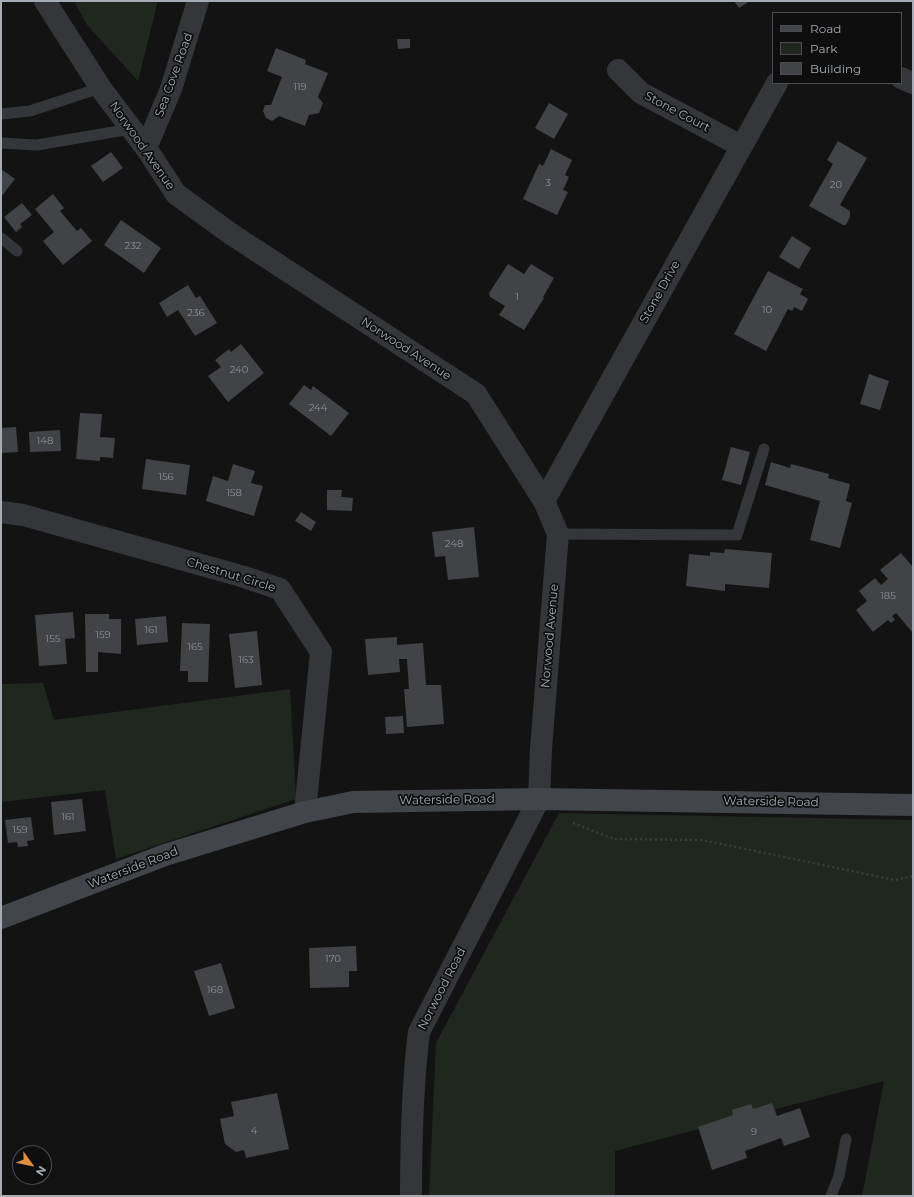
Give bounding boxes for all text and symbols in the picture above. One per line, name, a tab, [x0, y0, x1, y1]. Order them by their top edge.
legend	[772, 12, 902, 84]
text: Road	[810, 21, 841, 36]
street label: Sea Cove Road	[152, 31, 196, 119]
text: Park	[810, 41, 837, 56]
text: Building	[810, 61, 861, 76]
house number: 119	[293, 81, 307, 93]
street label: Stone Court	[642, 89, 712, 135]
street label: Norwood Avenue	[106, 99, 178, 193]
house number: 3	[545, 177, 551, 189]
house number: 20	[830, 179, 842, 191]
house number: 232	[125, 240, 141, 252]
street label: Stone Drive	[637, 258, 683, 326]
house number: 1	[515, 291, 519, 303]
house number: 10	[762, 304, 772, 316]
house number: 236	[187, 307, 205, 319]
street label: Norwood Avenue	[358, 315, 454, 383]
house number: 240	[230, 364, 248, 376]
house number: 244	[309, 402, 327, 414]
house number: 148	[37, 435, 53, 447]
house number: 156	[158, 471, 174, 483]
house number: 158	[226, 487, 242, 499]
house number: 248	[445, 538, 463, 550]
street label: Chestnut Circle	[185, 555, 277, 595]
street label: Norwood Avenue	[538, 583, 562, 689]
house number: 185	[880, 590, 896, 602]
house number: 161	[144, 624, 158, 636]
house number: 159	[95, 629, 111, 641]
house number: 155	[46, 633, 60, 645]
house number: 165	[187, 641, 203, 653]
house number: 163	[238, 654, 254, 666]
street label: Waterside Road	[399, 792, 495, 808]
street label: Waterside Road	[723, 794, 819, 810]
house number: 161	[61, 811, 75, 823]
house number: 159	[12, 824, 28, 836]
street label: Waterside Road	[86, 844, 180, 892]
street label: Norwood Road	[415, 945, 469, 1033]
house number: 170	[325, 953, 341, 965]
house number: 168	[207, 984, 223, 996]
house number: 4	[251, 1125, 257, 1137]
house number: 9	[751, 1126, 757, 1138]
north arrow	[12, 1145, 52, 1185]
text: N	[33, 1163, 50, 1179]

